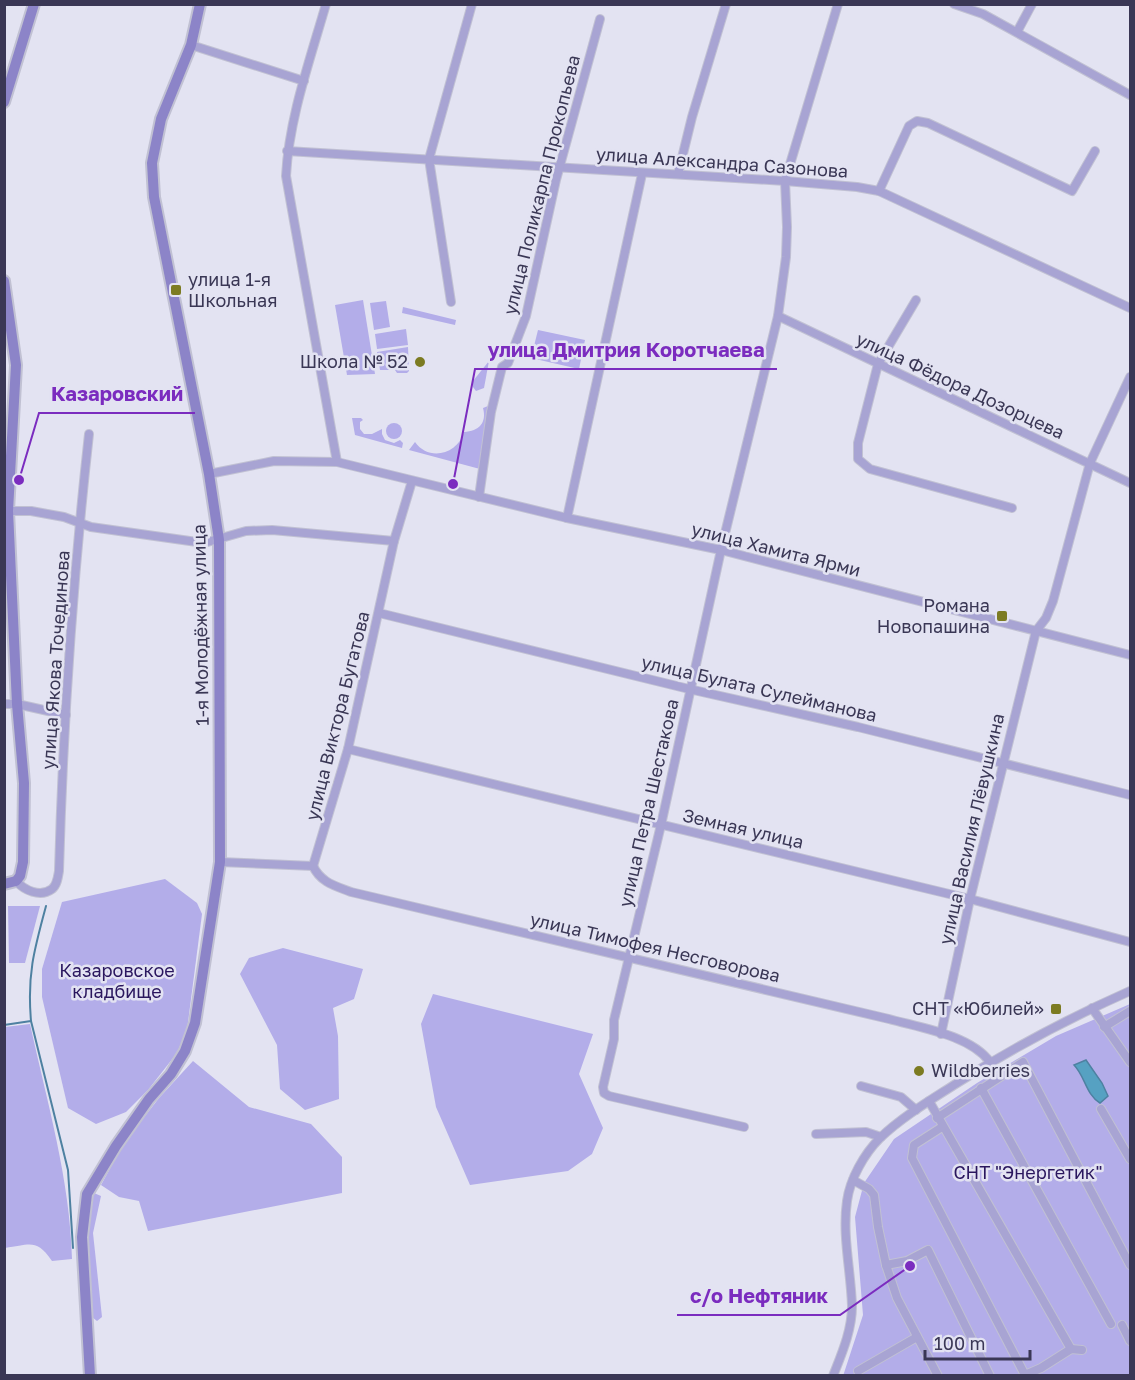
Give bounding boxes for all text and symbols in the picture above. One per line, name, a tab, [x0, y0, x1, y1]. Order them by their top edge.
street label: улица Поликарпа Прокопьева	[498, 53, 584, 317]
street label: улица Александра Сазонова	[595, 142, 849, 182]
place label: улица 1-я Школьная	[188, 268, 277, 311]
marker: улица 1-я Школьная	[169, 283, 183, 297]
street label: улица Фёдора Дозорцева	[853, 327, 1068, 443]
callout: улица Дмитрия Коротчаева	[475, 331, 777, 369]
text: улица Дмитрия Коротчаева	[487, 337, 765, 361]
place label: Школа № 52	[300, 350, 408, 372]
marker: Школа № 52	[413, 355, 427, 369]
callout: Казаровский	[39, 375, 195, 413]
text: Казаровский	[51, 381, 183, 405]
street label: улица Хамита Ярми	[689, 517, 863, 581]
street label: 1-я Молодёжная улица	[187, 524, 213, 726]
street label: улица Якова Точединова	[36, 550, 74, 770]
place label: Романа Новопашина	[877, 594, 990, 637]
street label: улица Виктора Бугатова	[300, 609, 374, 823]
marker: Романа Новопашина	[995, 609, 1009, 623]
street label: улица Булата Сулейманова	[639, 650, 879, 726]
street label: улица Петра Шестакова	[613, 697, 683, 909]
street label: улица Василия Лёвушкина	[934, 711, 1008, 947]
street label: Земная улица	[681, 803, 806, 853]
street label: улица Тимофея Несговорова	[528, 908, 782, 987]
park label: Казаровское кладбище	[59, 959, 175, 1002]
place label: СНТ «Юбилей»	[912, 997, 1044, 1019]
marker: СНТ «Юбилей»	[1049, 1002, 1063, 1016]
place label: Wildberries	[931, 1059, 1030, 1081]
marker: Wildberries	[912, 1064, 926, 1078]
park label: СНТ "Энергетик"	[953, 1161, 1103, 1183]
callout: с/о Нефтяник	[677, 1277, 840, 1315]
text: с/о Нефтяник	[690, 1283, 828, 1307]
scale bar	[925, 1323, 1030, 1361]
text: 100 m	[934, 1332, 985, 1354]

